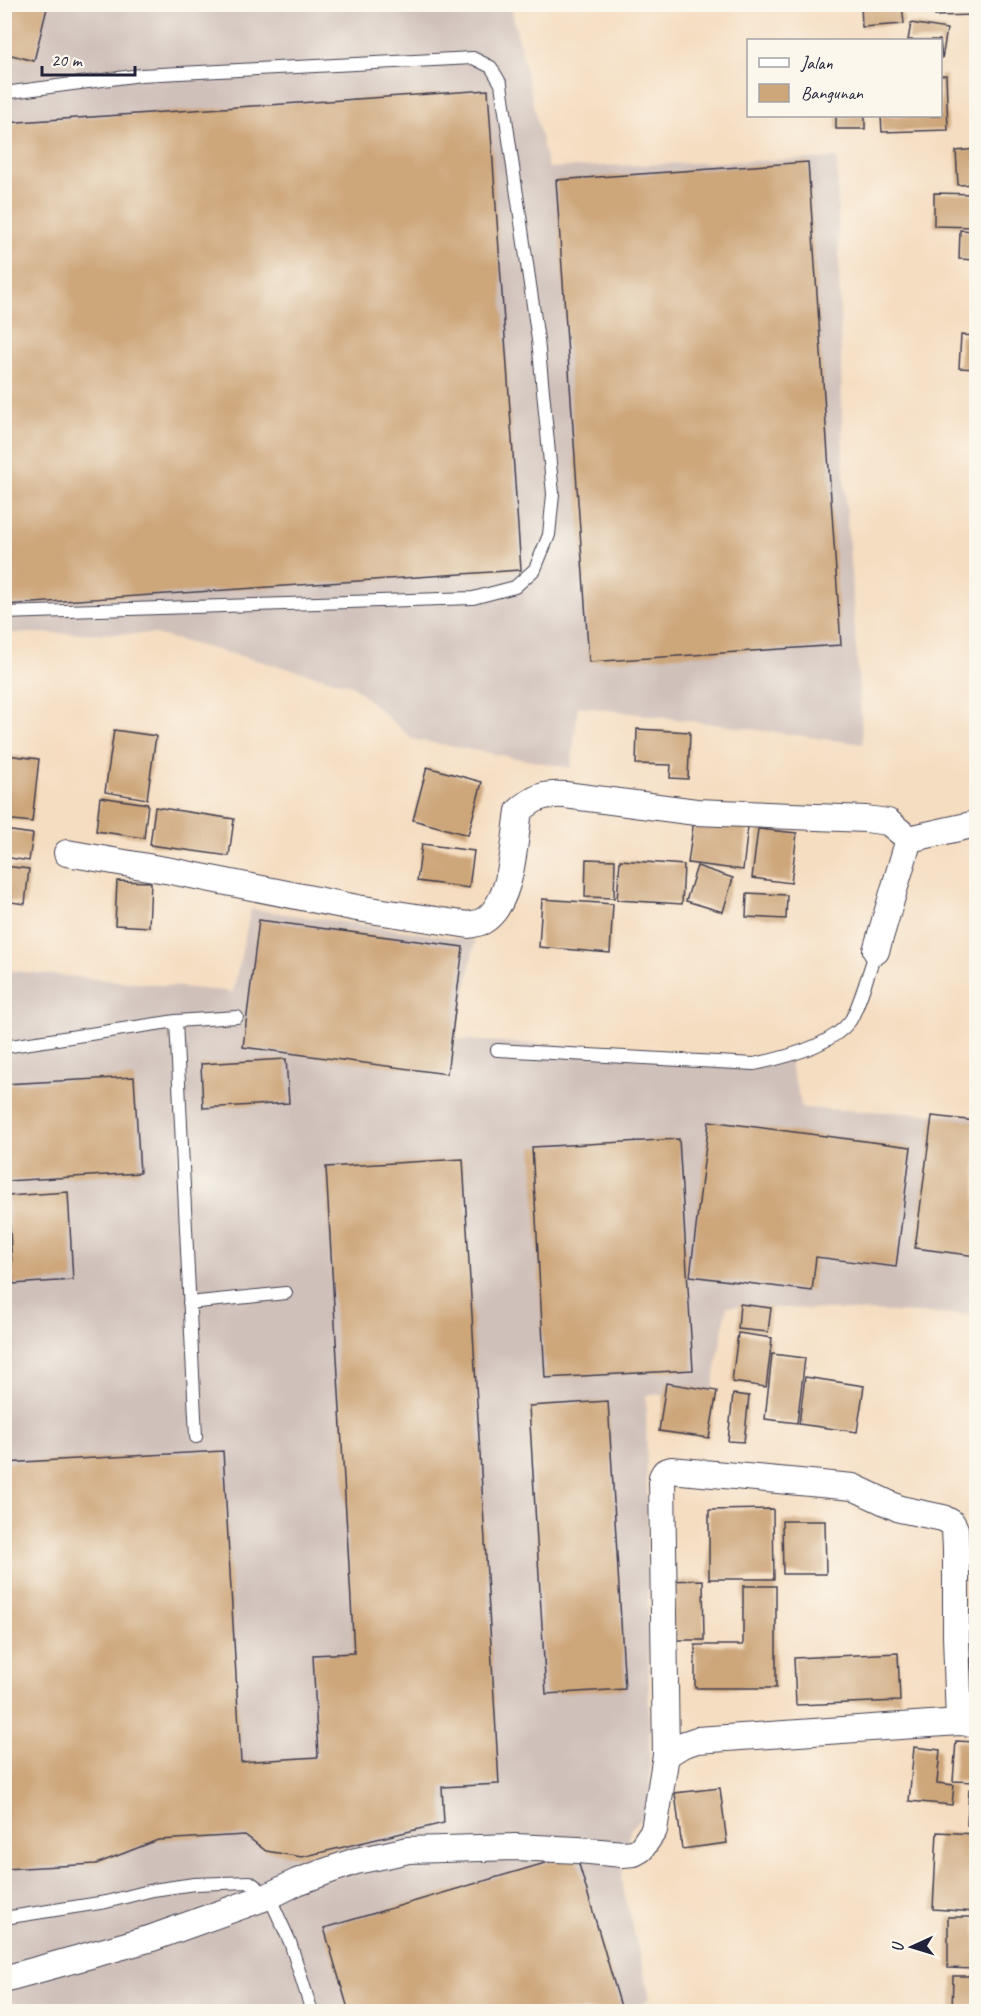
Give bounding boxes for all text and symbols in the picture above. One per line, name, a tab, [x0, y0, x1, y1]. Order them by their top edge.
scale bar	[42, 39, 135, 77]
legend	[747, 39, 942, 117]
text: 20 m	[51, 49, 84, 71]
text: Jalan	[800, 52, 833, 74]
text: Bangunan	[801, 82, 864, 104]
north arrow	[882, 1917, 942, 1977]
text: U	[888, 1940, 908, 1953]

